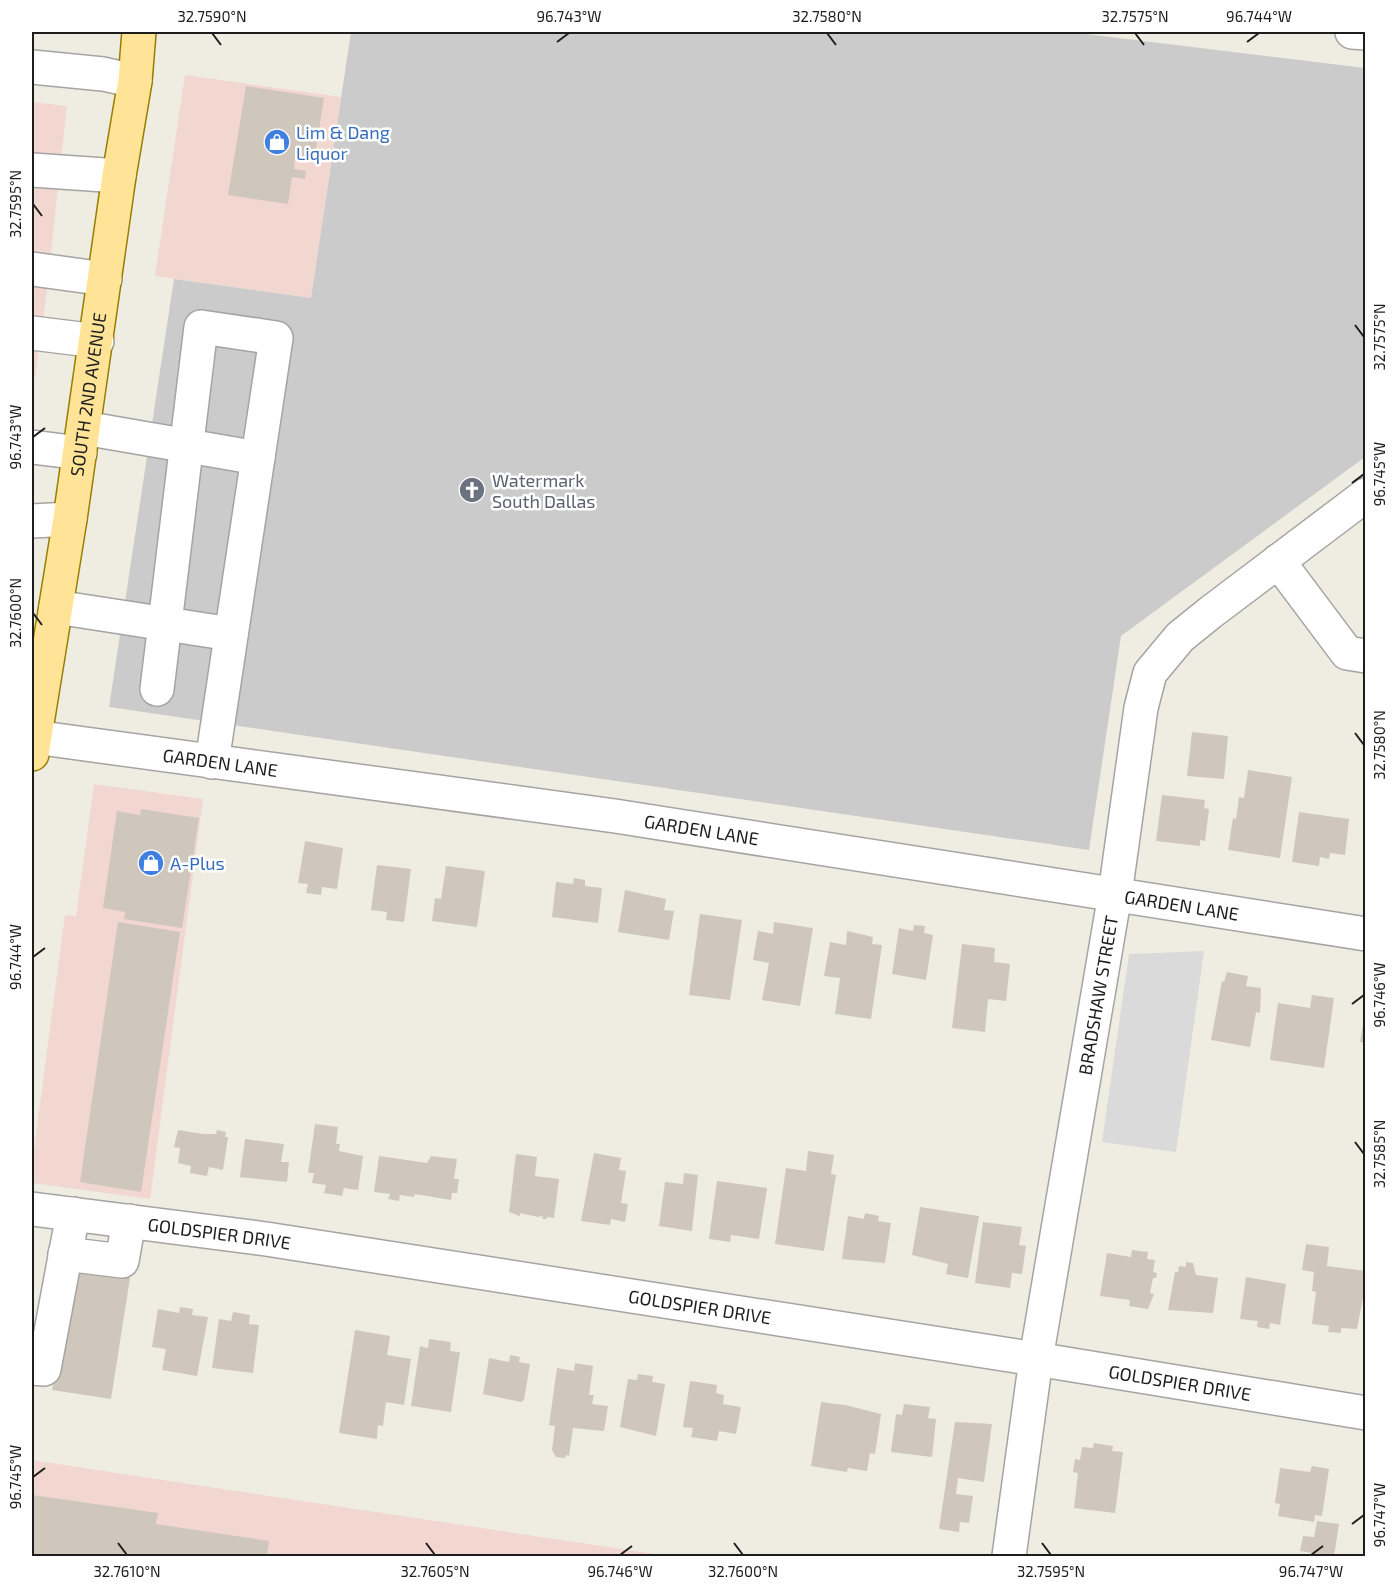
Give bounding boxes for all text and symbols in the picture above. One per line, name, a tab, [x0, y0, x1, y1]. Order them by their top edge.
text: 32.7590°N	[177, 7, 247, 25]
text: 96.743°W	[537, 7, 601, 25]
text: 32.7580°N	[792, 7, 862, 25]
text: 32.7575°N	[1101, 7, 1169, 25]
text: 96.744°W	[1226, 7, 1292, 25]
place label: Lim & Dang Liquor	[296, 121, 390, 164]
shop icon: Lim & Dang Liquor	[262, 127, 292, 157]
text: 32.7595°N	[6, 170, 24, 238]
text: 32.7575°N	[1370, 303, 1388, 371]
street label: SOUTH 2ND AVENUE	[65, 311, 110, 478]
text: 96.743°W	[6, 405, 24, 469]
text: 96.745°W	[1370, 442, 1388, 506]
place label: Watermark South Dallas	[492, 469, 595, 512]
church icon: Watermark South Dallas	[457, 475, 487, 505]
text: 32.7600°N	[6, 578, 24, 648]
text: 32.7580°N	[1370, 710, 1388, 780]
street label: GARDEN LANE	[161, 744, 279, 781]
street label: GARDEN LANE	[643, 810, 760, 849]
shop icon: A-Plus	[136, 848, 166, 878]
place label: A-Plus	[170, 852, 225, 874]
street label: GARDEN LANE	[1123, 885, 1241, 925]
street label: BRADSHAW STREET	[1073, 913, 1122, 1077]
text: 96.744°W	[6, 924, 24, 990]
text: 96.746°W	[1370, 962, 1388, 1028]
text: 32.7585°N	[1370, 1120, 1388, 1188]
street label: GOLDSPIER DRIVE	[147, 1213, 293, 1254]
street label: GOLDSPIER DRIVE	[627, 1285, 773, 1329]
street label: GOLDSPIER DRIVE	[1107, 1360, 1253, 1405]
text: 96.745°W	[6, 1445, 24, 1509]
text: 96.747°W	[1370, 1483, 1388, 1547]
text: 32.7610°N	[94, 1562, 160, 1580]
text: 32.7605°N	[400, 1562, 470, 1580]
text: 96.746°W	[587, 1562, 653, 1580]
text: 32.7600°N	[708, 1562, 778, 1580]
text: 32.7595°N	[1017, 1562, 1085, 1580]
text: 96.747°W	[1279, 1562, 1343, 1580]

